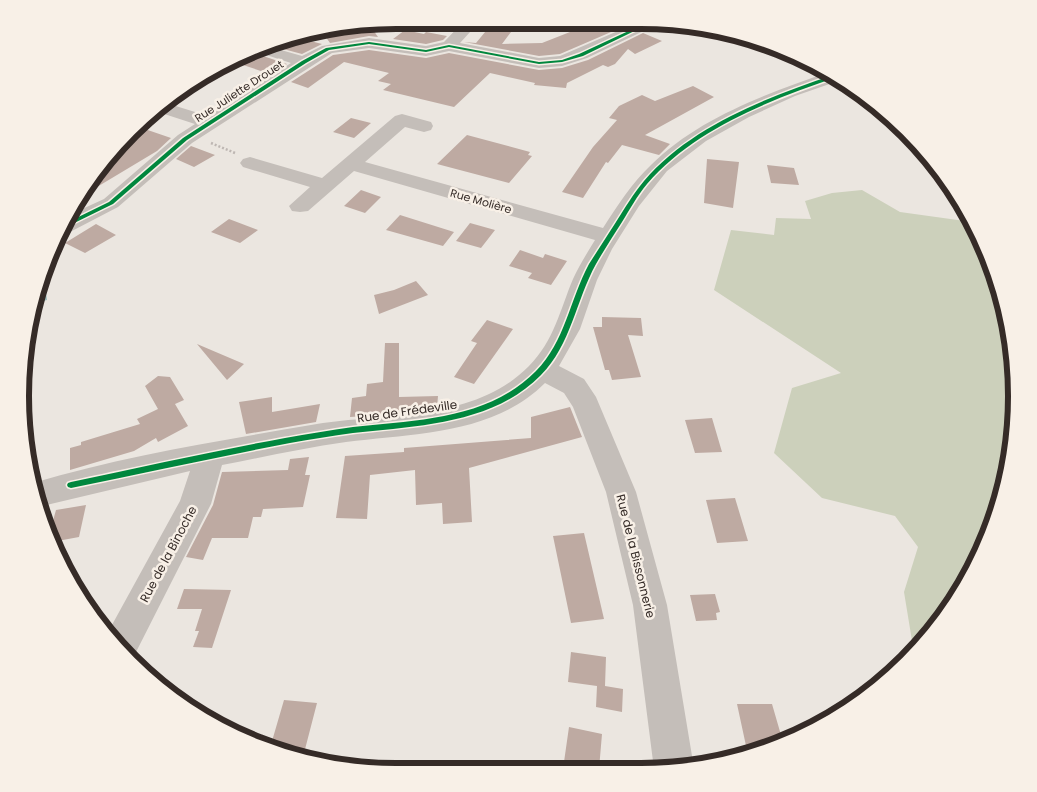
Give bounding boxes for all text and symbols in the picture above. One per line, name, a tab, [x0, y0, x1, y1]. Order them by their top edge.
street label: Rue Juliette Drouet	[191, 56, 287, 126]
street label: Rue Molière	[448, 185, 514, 217]
street label: Rue de Frédeville	[356, 396, 458, 426]
street label: Rue de la Bissonnerie	[612, 492, 660, 620]
street label: Rue de la Binoche	[135, 503, 201, 605]

